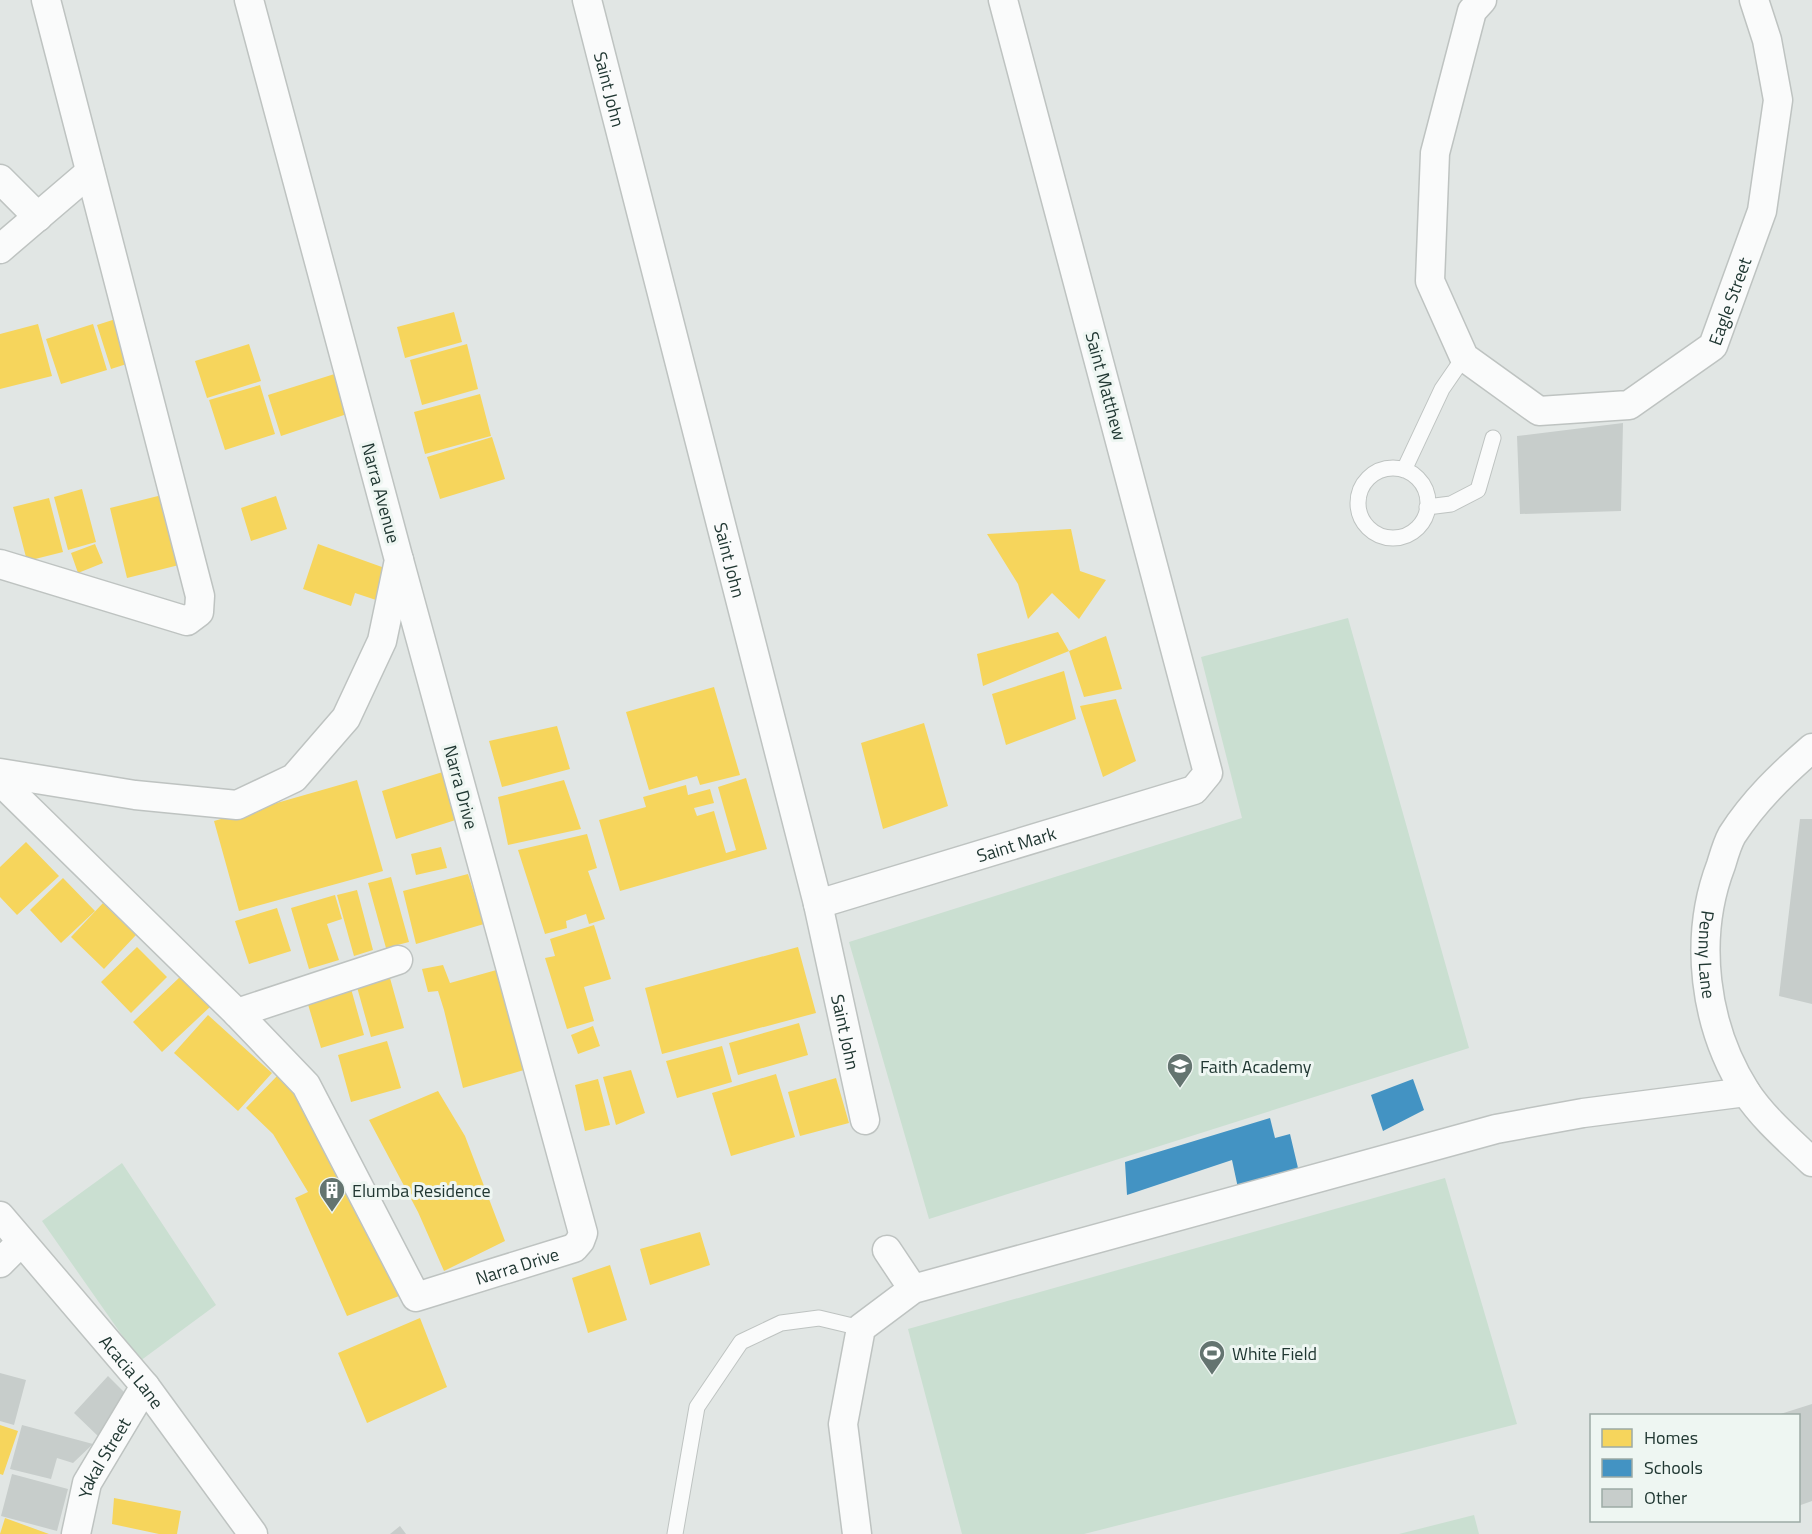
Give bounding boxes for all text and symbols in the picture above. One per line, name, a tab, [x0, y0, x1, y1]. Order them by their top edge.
street label: Saint John	[587, 49, 632, 130]
street label: Eagle Street	[1701, 253, 1758, 349]
street label: Saint Matthew	[1078, 329, 1134, 444]
street label: Narra Avenue	[355, 440, 407, 546]
street label: Saint John	[708, 520, 753, 600]
street label: Narra Drive	[437, 742, 485, 832]
street label: Saint Mark	[973, 819, 1059, 869]
street label: Penny Lane	[1692, 909, 1723, 1001]
street label: Saint John	[825, 992, 867, 1072]
school or university icon: Faith Academy	[1165, 1051, 1195, 1089]
place label: Faith Academy	[1200, 1053, 1312, 1080]
building icon: Elumba Residence	[317, 1175, 347, 1213]
place label: Elumba Residence	[352, 1177, 491, 1204]
street label: Narra Drive	[472, 1240, 562, 1291]
street label: Acacia Lane	[93, 1329, 171, 1414]
sports icon: White Field	[1197, 1338, 1227, 1376]
place label: White Field	[1232, 1340, 1317, 1367]
street label: Yakal Street	[71, 1411, 137, 1501]
legend	[1590, 1414, 1800, 1522]
text: Homes	[1644, 1424, 1698, 1451]
text: Schools	[1644, 1454, 1703, 1481]
text: Other	[1644, 1484, 1687, 1511]

